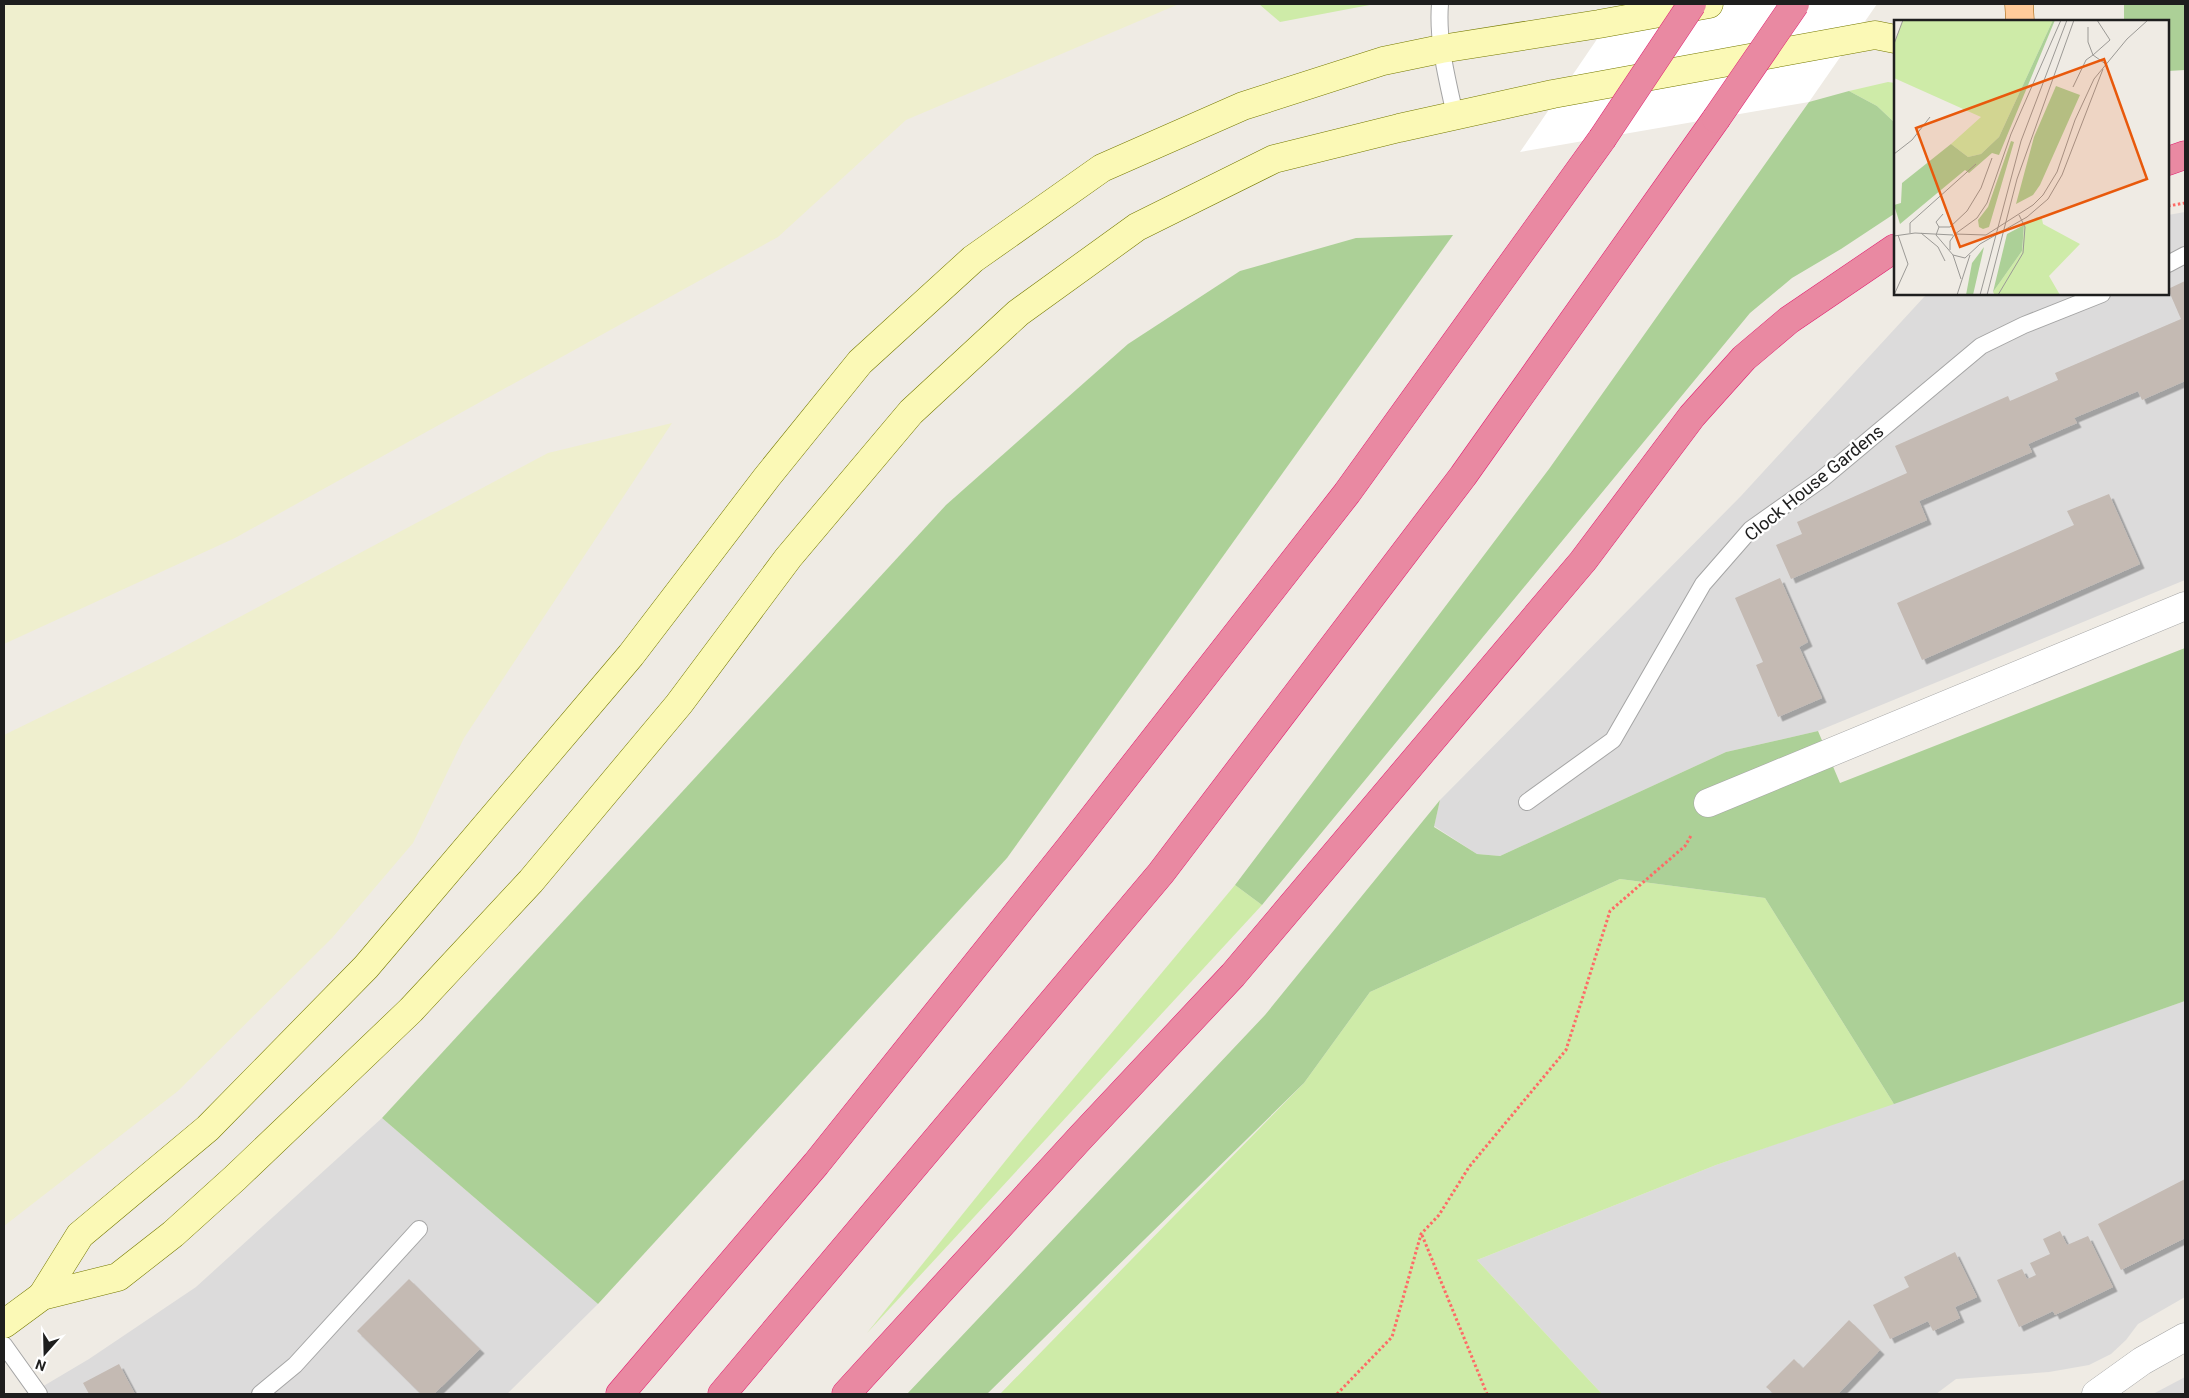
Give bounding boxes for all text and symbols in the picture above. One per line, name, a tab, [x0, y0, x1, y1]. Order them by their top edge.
inset map	[1894, 20, 2169, 295]
street label: Clock House Gardens	[1740, 420, 1887, 545]
north arrow	[20, 1328, 70, 1378]
text: N	[33, 1356, 48, 1374]

